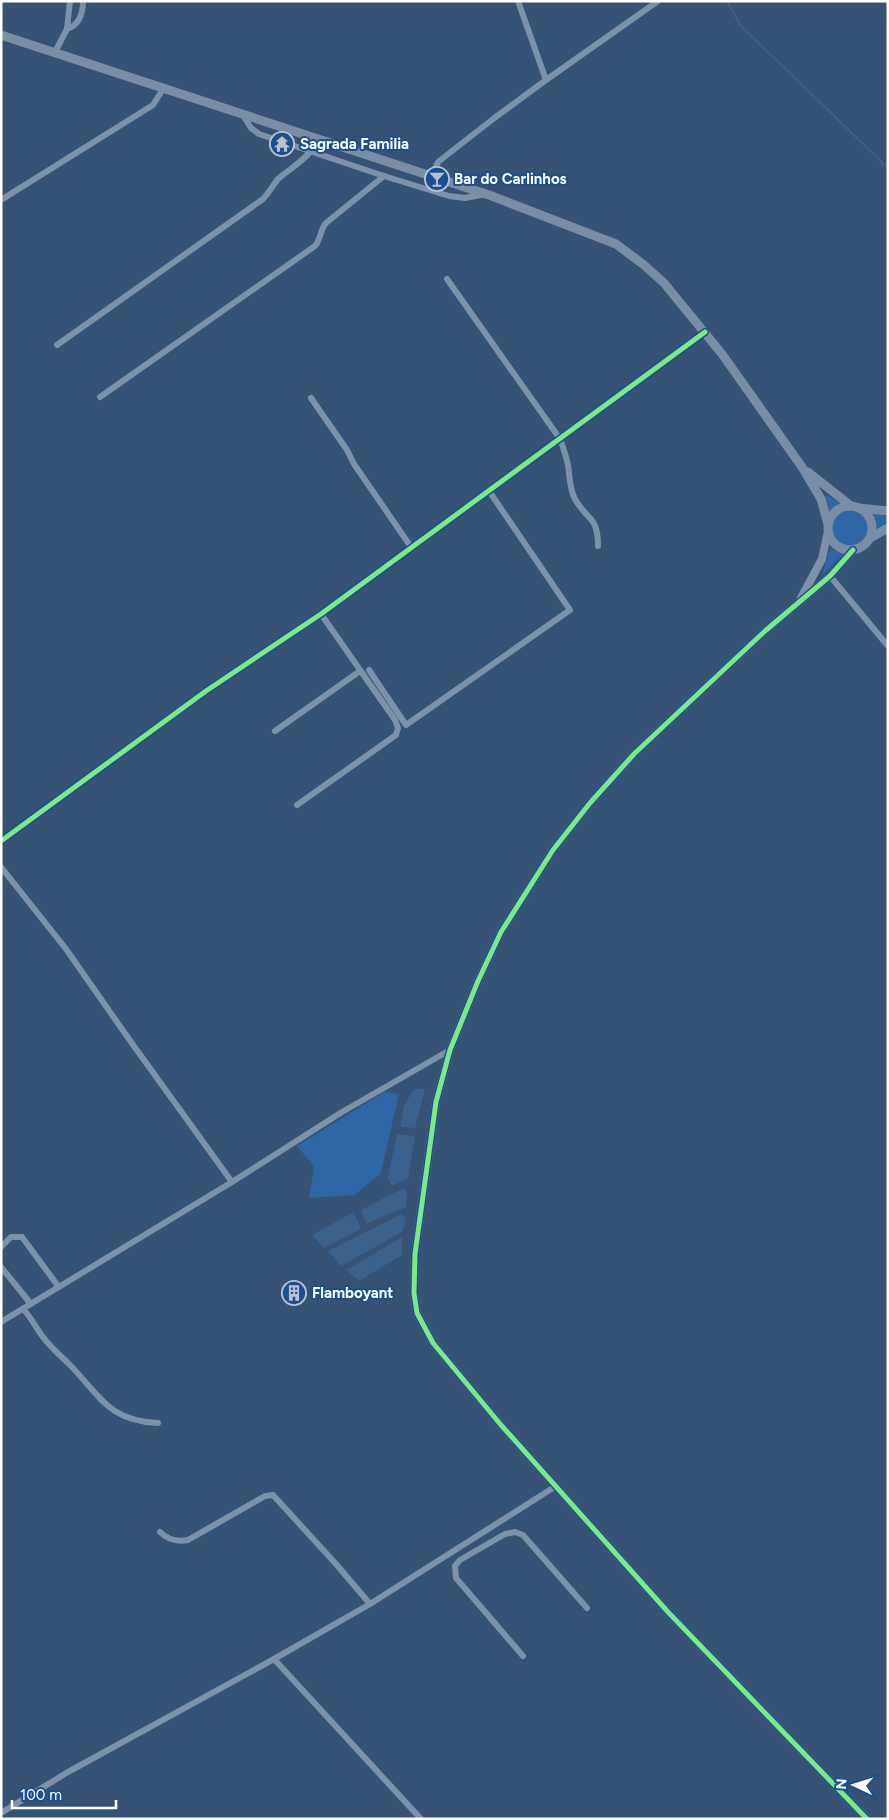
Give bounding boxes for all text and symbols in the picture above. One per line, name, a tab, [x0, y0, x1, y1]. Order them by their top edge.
temple icon: Sagrada Familia	[269, 131, 295, 157]
place label: Sagrada Familia	[300, 135, 409, 153]
bar icon: Bar do Carlinhos	[424, 166, 450, 192]
place label: Bar do Carlinhos	[454, 170, 567, 188]
building icon: Flamboyant	[281, 1280, 307, 1306]
place label: Flamboyant	[312, 1284, 393, 1302]
north arrow	[829, 1760, 879, 1810]
scale bar	[12, 1778, 116, 1810]
text: N	[833, 1778, 850, 1790]
text: 100 m	[20, 1786, 62, 1804]

